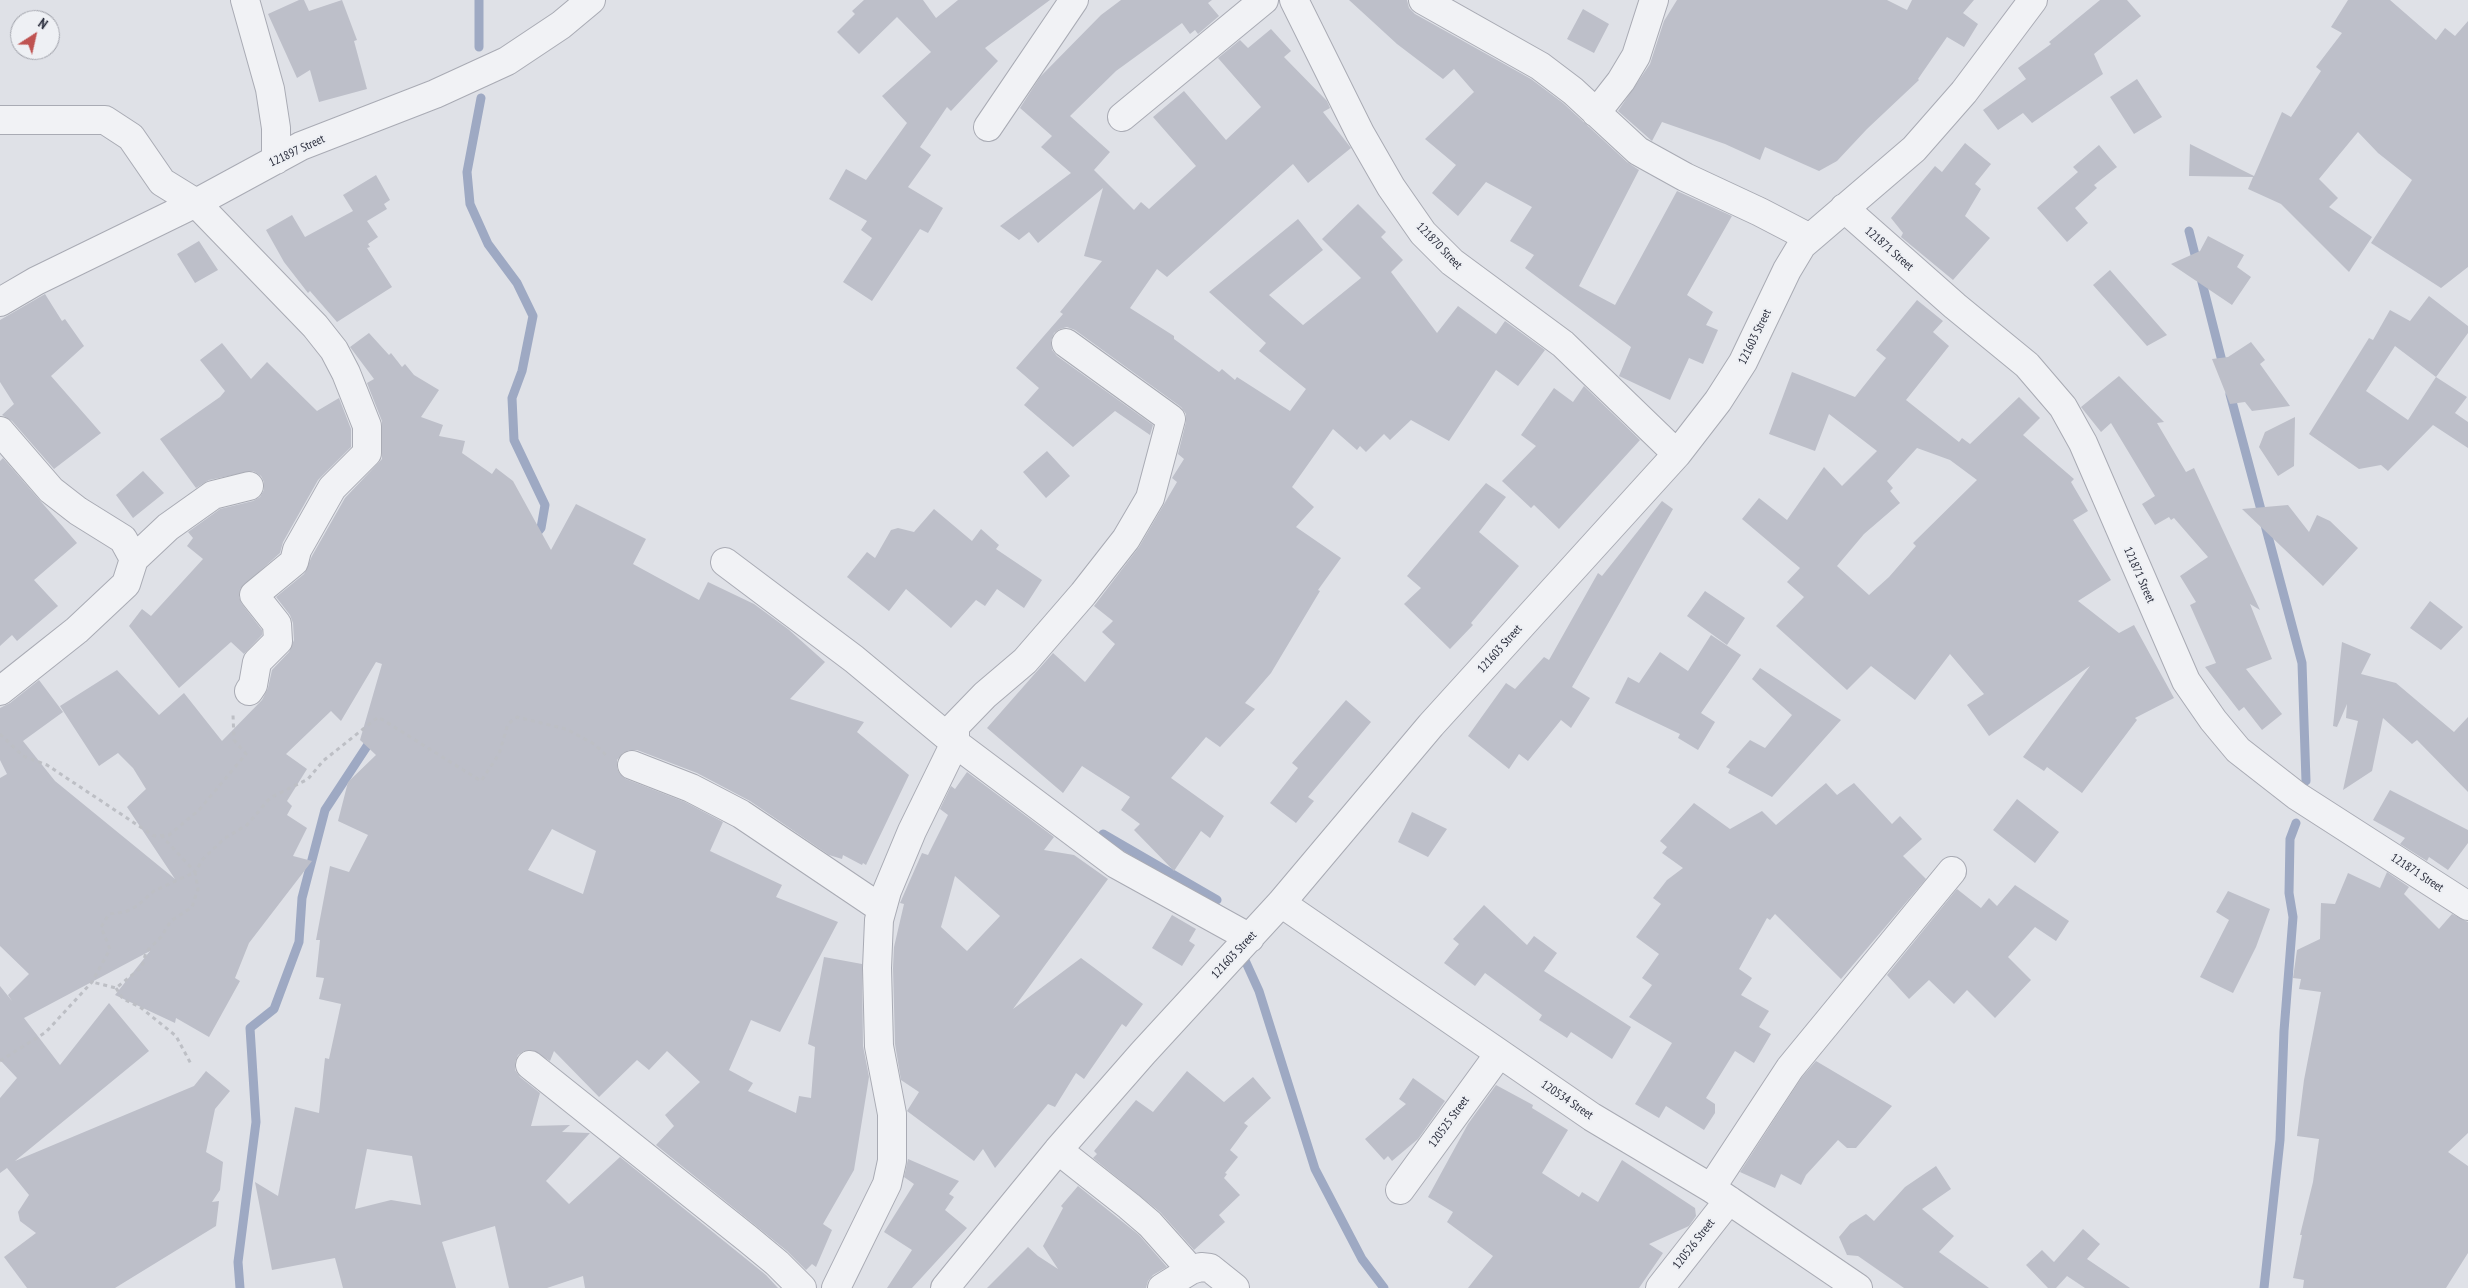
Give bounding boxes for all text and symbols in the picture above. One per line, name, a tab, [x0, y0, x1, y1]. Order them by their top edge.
north arrow	[10, 10, 60, 60]
text: N	[35, 14, 51, 33]
street label: 121897 Street	[267, 132, 327, 170]
street label: 121870 Street	[1413, 219, 1465, 273]
street label: 121871 Street	[1862, 224, 1916, 274]
street label: 121603 Street	[1735, 307, 1775, 367]
street label: 121871 Street	[2120, 545, 2158, 605]
street label: 121603 Street	[1475, 622, 1525, 676]
street label: 121871 Street	[2388, 851, 2446, 895]
street label: 121603 Street	[1208, 928, 1260, 982]
street label: 120534 Street	[1538, 1077, 1596, 1123]
street label: 120525 Street	[1426, 1094, 1472, 1150]
street label: 120526 Street	[1670, 1216, 1718, 1272]

